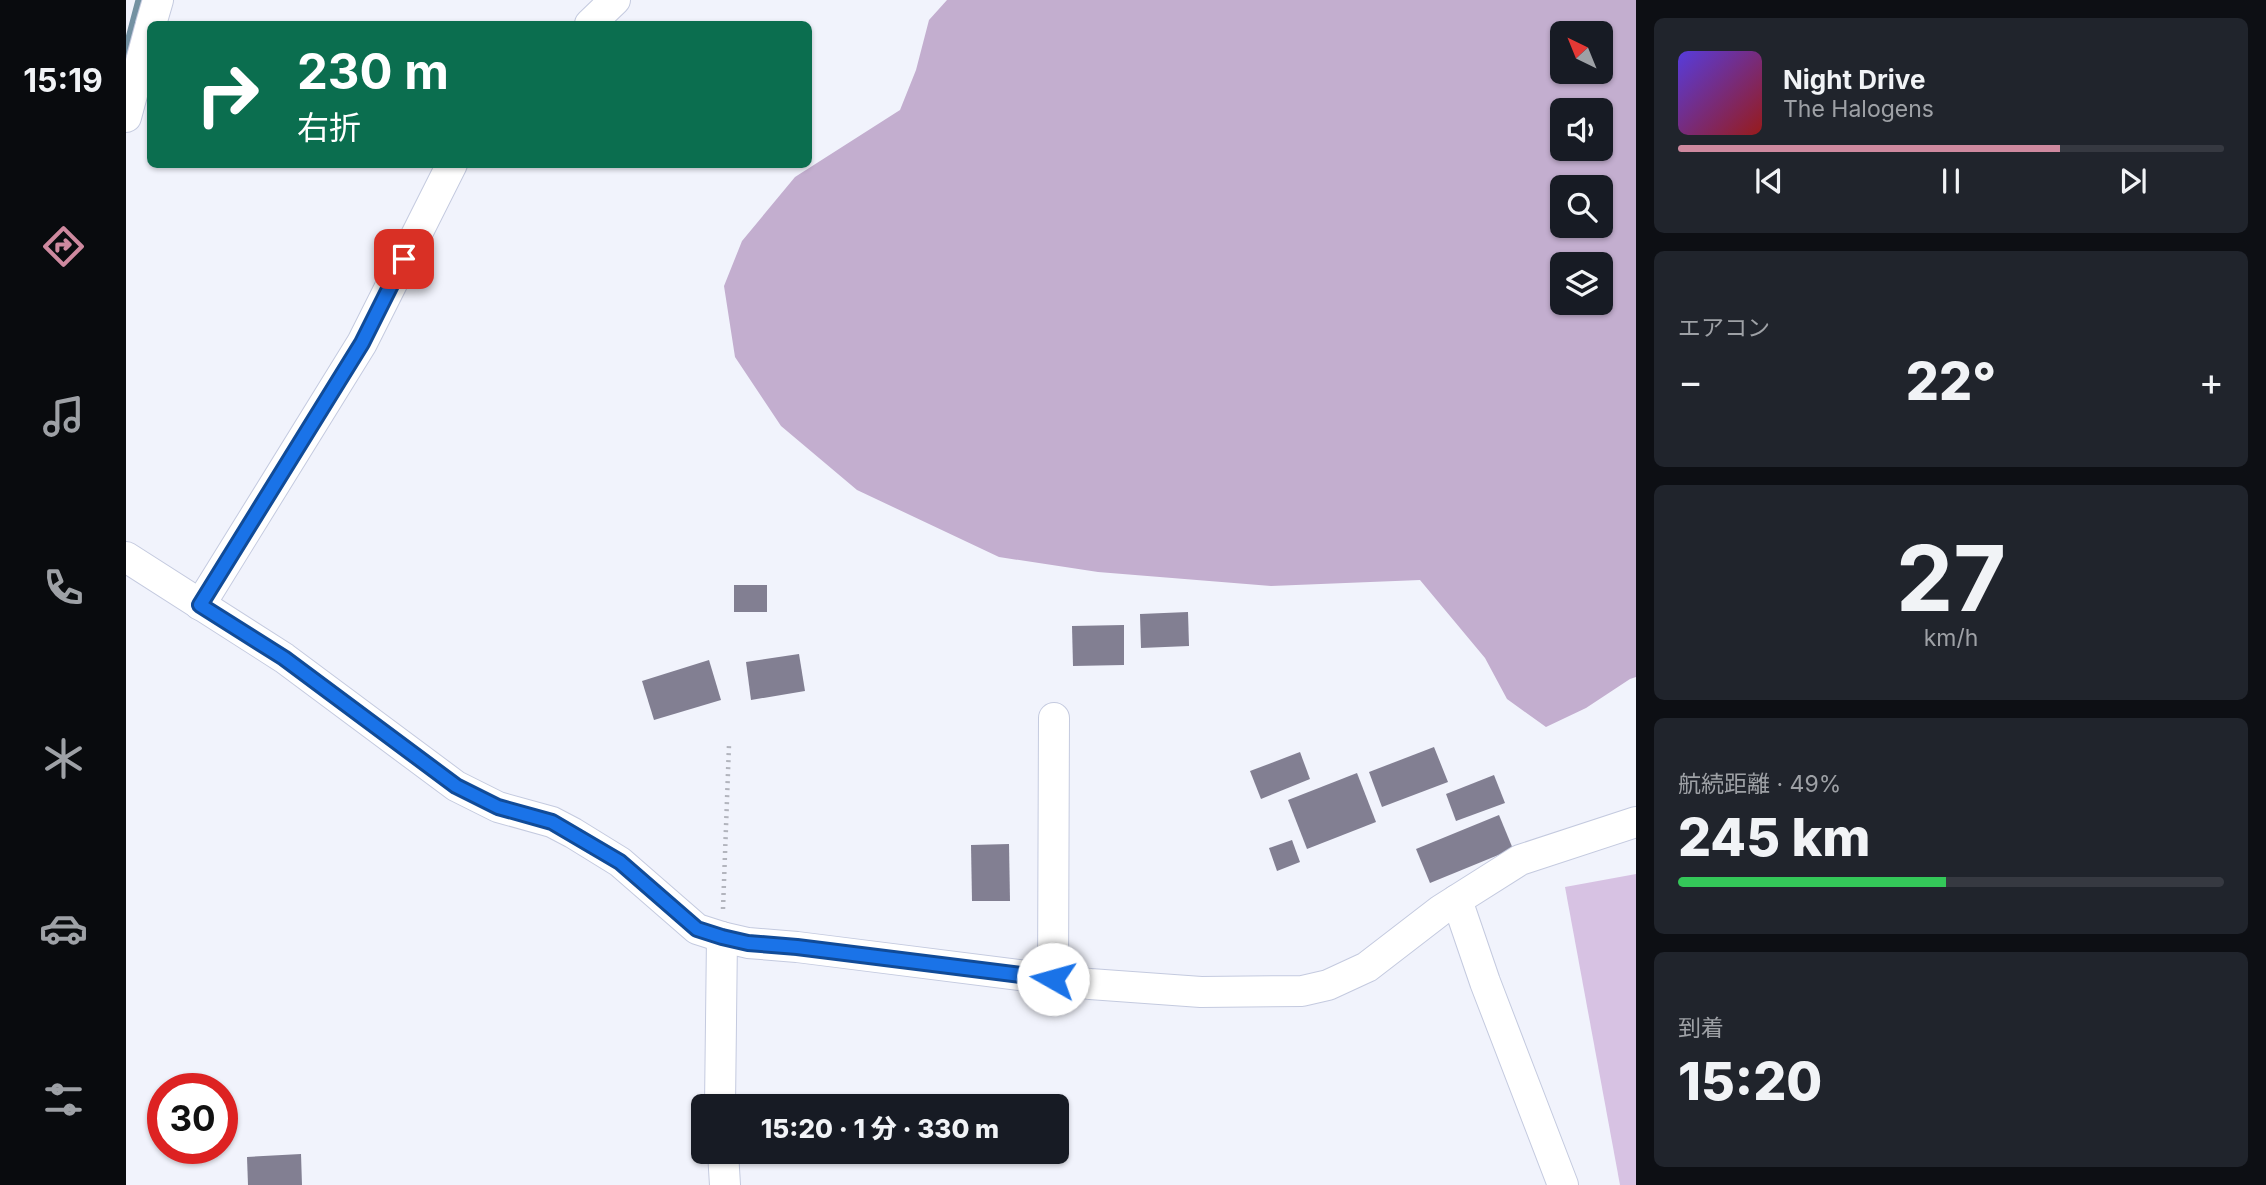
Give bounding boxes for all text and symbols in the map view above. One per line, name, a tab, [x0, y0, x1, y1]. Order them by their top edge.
north arrow	[1550, 21, 1614, 84]
map controls	[1550, 21, 1613, 315]
text: 230 m	[297, 42, 449, 101]
icon: right	[182, 49, 273, 140]
text: 15:19	[23, 61, 103, 100]
text: Night Drive	[1783, 64, 1925, 95]
text: The Halogens	[1783, 95, 1934, 123]
button: sound	[1550, 98, 1613, 161]
text: 右折	[297, 108, 361, 147]
icon: previous	[1750, 162, 1788, 200]
icon: pause	[1932, 162, 1970, 200]
icon: next	[2114, 162, 2152, 200]
button: search	[1550, 175, 1613, 238]
icon: directions	[39, 222, 88, 271]
pin	[374, 229, 434, 289]
icon: arrive	[385, 240, 423, 278]
button: layers	[1550, 252, 1613, 315]
text: エアコン	[1678, 314, 1770, 342]
text: 22°	[1906, 350, 1996, 413]
text: −	[1678, 358, 1703, 404]
text: +	[2199, 358, 2224, 404]
icon: music	[39, 392, 88, 441]
text: 27	[1896, 523, 2006, 633]
icon: phone	[39, 563, 88, 612]
text: km/h	[1924, 624, 1978, 652]
icon: climate	[39, 734, 88, 783]
text: 航続距離 · 49%	[1678, 770, 1841, 798]
text: 245 km	[1678, 806, 1870, 869]
icon: car	[39, 904, 88, 953]
position arrow	[1016, 942, 1090, 1016]
text: 到着	[1678, 1014, 1724, 1042]
text: 15:20	[1678, 1050, 1822, 1113]
speed limit sign: 30	[147, 1073, 238, 1164]
icon: filters	[39, 1075, 88, 1124]
text: 15:20 · 1 分 · 330 m	[761, 1113, 999, 1144]

